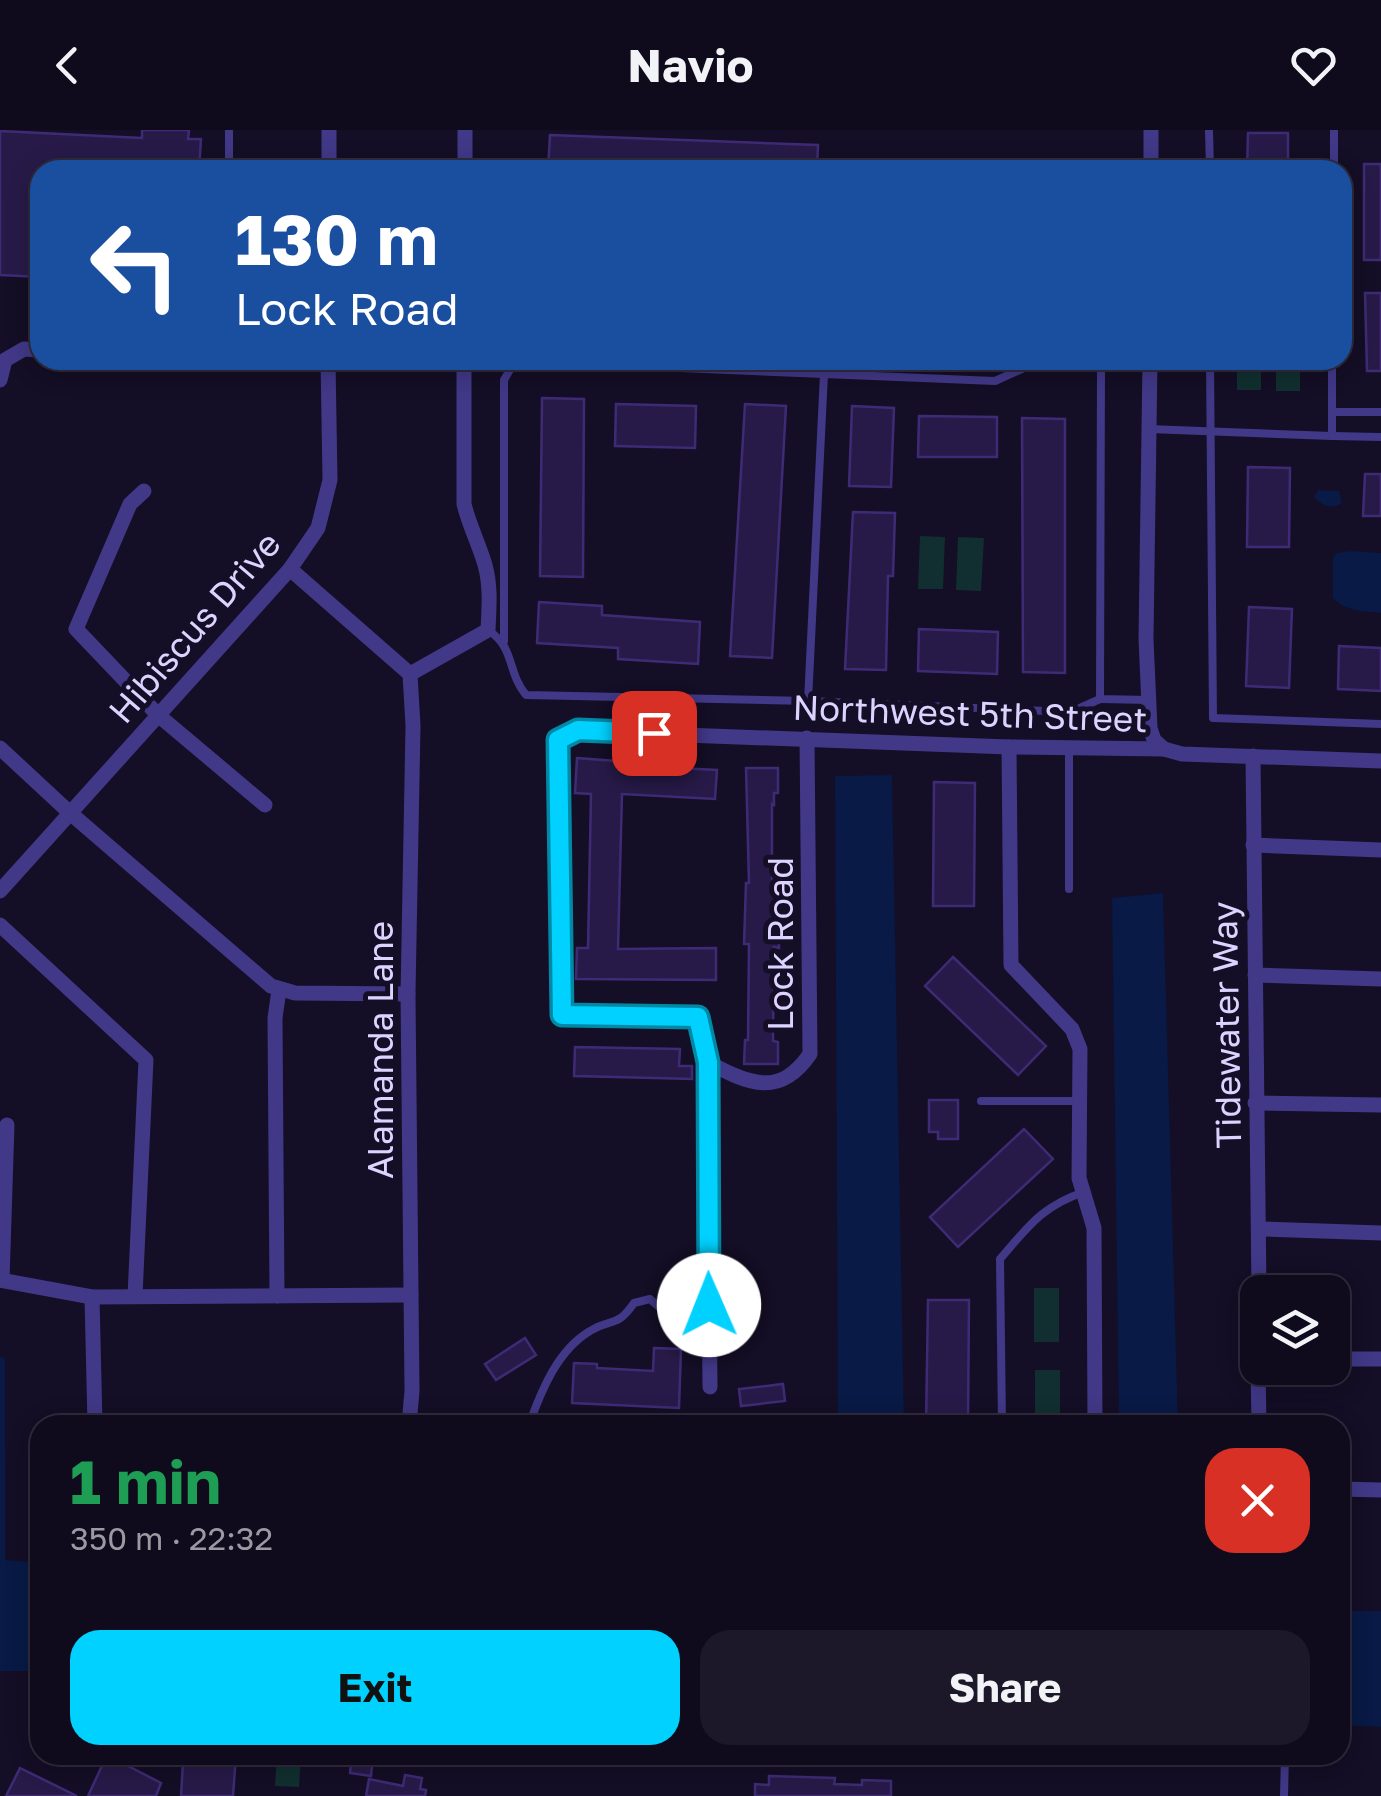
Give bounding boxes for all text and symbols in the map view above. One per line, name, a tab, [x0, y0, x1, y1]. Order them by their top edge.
icon: back	[40, 38, 95, 93]
text: Navio	[628, 38, 753, 92]
icon: heart	[1286, 38, 1341, 93]
text: 130 m	[235, 196, 438, 280]
icon: left	[70, 200, 200, 330]
text: Lock Road	[235, 281, 459, 335]
street label: Hibiscus Drive	[100, 523, 288, 731]
street label: Northwest 5th Street	[792, 686, 1148, 740]
pin	[612, 691, 697, 776]
icon: arrive	[627, 706, 682, 761]
street label: Lock Road	[759, 857, 801, 1031]
street label: Tidewater Way	[1203, 901, 1249, 1149]
street label: Alamanda Lane	[359, 921, 401, 1179]
position arrow	[657, 1253, 761, 1357]
map controls	[1240, 1275, 1350, 1385]
button: layers	[1240, 1275, 1350, 1385]
text: 1 min	[70, 1445, 221, 1517]
button: close	[1205, 1448, 1310, 1553]
text: 350 m · 22:32	[70, 1519, 273, 1557]
button: Exit	[70, 1630, 680, 1745]
button: Share	[700, 1630, 1310, 1745]

